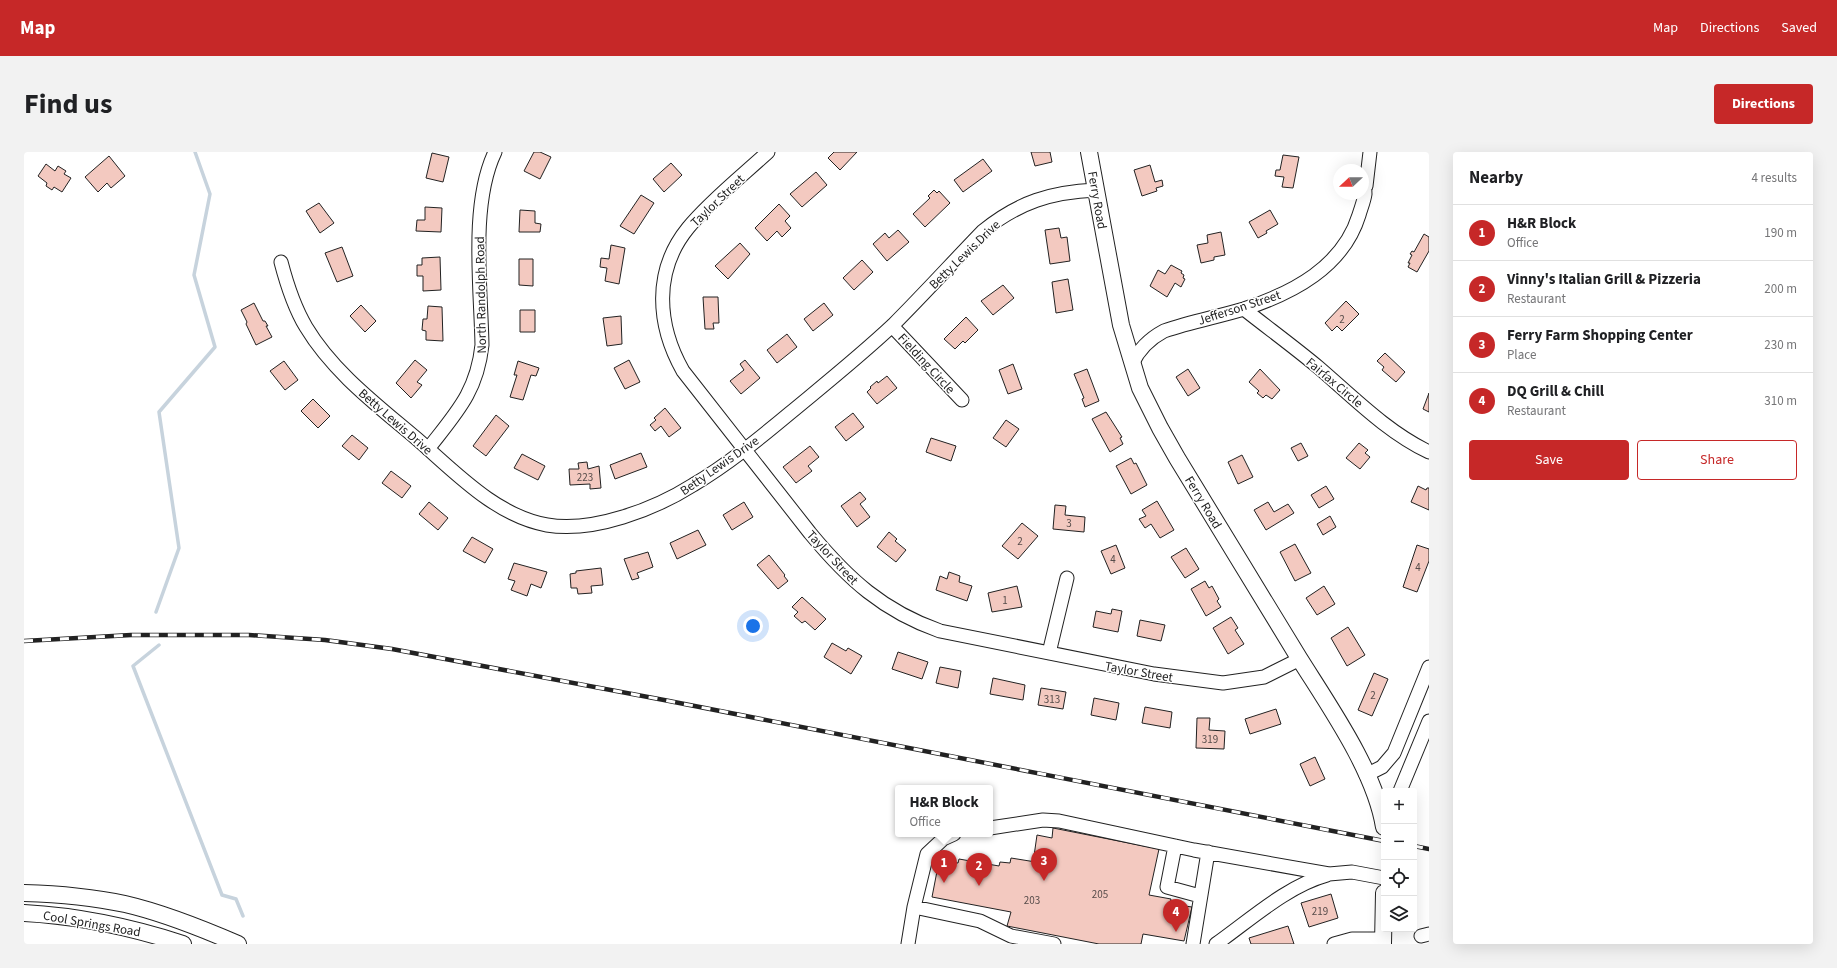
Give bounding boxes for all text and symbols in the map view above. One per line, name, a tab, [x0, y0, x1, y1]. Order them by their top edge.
text: Map	[20, 15, 55, 42]
text: Map	[1653, 18, 1678, 38]
text: Directions	[1700, 18, 1759, 38]
text: Saved	[1781, 18, 1817, 38]
text: Find us	[24, 84, 112, 124]
button: Directions	[1714, 84, 1813, 124]
north arrow	[1333, 164, 1369, 200]
text: Nearby	[1469, 166, 1523, 190]
text: 4 results	[1752, 169, 1797, 187]
street label: Taylor Street	[687, 170, 749, 231]
street label: Ferry Road	[1083, 170, 1111, 231]
text: H&R Block	[1507, 213, 1576, 234]
street label: Betty Lewis Drive	[925, 216, 1004, 293]
text: 1	[1479, 224, 1485, 242]
text: 190 m	[1764, 224, 1797, 242]
text: Office	[1507, 234, 1538, 252]
street label: North Randolph Road	[471, 236, 491, 354]
text: Vinny's Italian Grill & Pizzeria	[1507, 269, 1701, 290]
text: 2	[1479, 280, 1485, 298]
text: 200 m	[1764, 280, 1797, 298]
street label: Jefferson Street	[1196, 286, 1283, 330]
text: Restaurant	[1507, 290, 1566, 308]
house number: 2	[1339, 312, 1345, 327]
text: Ferry Farm Shopping Center	[1507, 325, 1693, 346]
street label: Fielding Circle	[894, 329, 959, 398]
text: 3	[1479, 336, 1485, 354]
text: 230 m	[1764, 336, 1797, 354]
text: Place	[1507, 346, 1536, 364]
street label: Fairfax Circle	[1302, 354, 1367, 412]
text: DQ Grill & Chill	[1507, 381, 1604, 402]
street label: Betty Lewis Drive	[354, 385, 436, 459]
text: 4	[1479, 392, 1485, 410]
text: 310 m	[1764, 392, 1797, 410]
text: Restaurant	[1507, 402, 1566, 420]
street label: Betty Lewis Drive	[676, 432, 763, 500]
button: Save	[1469, 440, 1629, 480]
button: Share	[1637, 440, 1797, 480]
house number: 223	[577, 470, 593, 485]
street label: Ferry Road	[1180, 473, 1226, 532]
house number: 3	[1066, 516, 1072, 531]
street label: Taylor Street	[802, 526, 863, 589]
house number: 2	[1017, 534, 1023, 549]
house number: 4	[1110, 552, 1116, 567]
house number: 4	[1415, 560, 1421, 575]
house number: 1	[1002, 593, 1008, 608]
your location	[743, 616, 763, 636]
street label: Taylor Street	[1103, 657, 1175, 687]
house number: 2	[1370, 688, 1376, 703]
house number: 313	[1044, 692, 1060, 707]
house number: 319	[1202, 732, 1218, 747]
popup	[895, 785, 993, 837]
map controls	[1381, 788, 1417, 932]
button: +	[1381, 788, 1417, 824]
text: H&R Block	[909, 792, 979, 813]
text: Office	[909, 813, 941, 831]
button: −	[1381, 824, 1417, 860]
pin: 3	[1031, 848, 1057, 881]
pin: 1	[931, 850, 957, 883]
pin: 2	[966, 853, 992, 886]
button: locate	[1381, 860, 1417, 896]
house number: 205	[1092, 887, 1108, 902]
house number: 203	[1024, 893, 1040, 908]
button: layers	[1381, 896, 1417, 932]
pin: 4	[1163, 899, 1189, 932]
house number: 219	[1312, 904, 1328, 919]
street label: Cool Springs Road	[42, 907, 142, 941]

